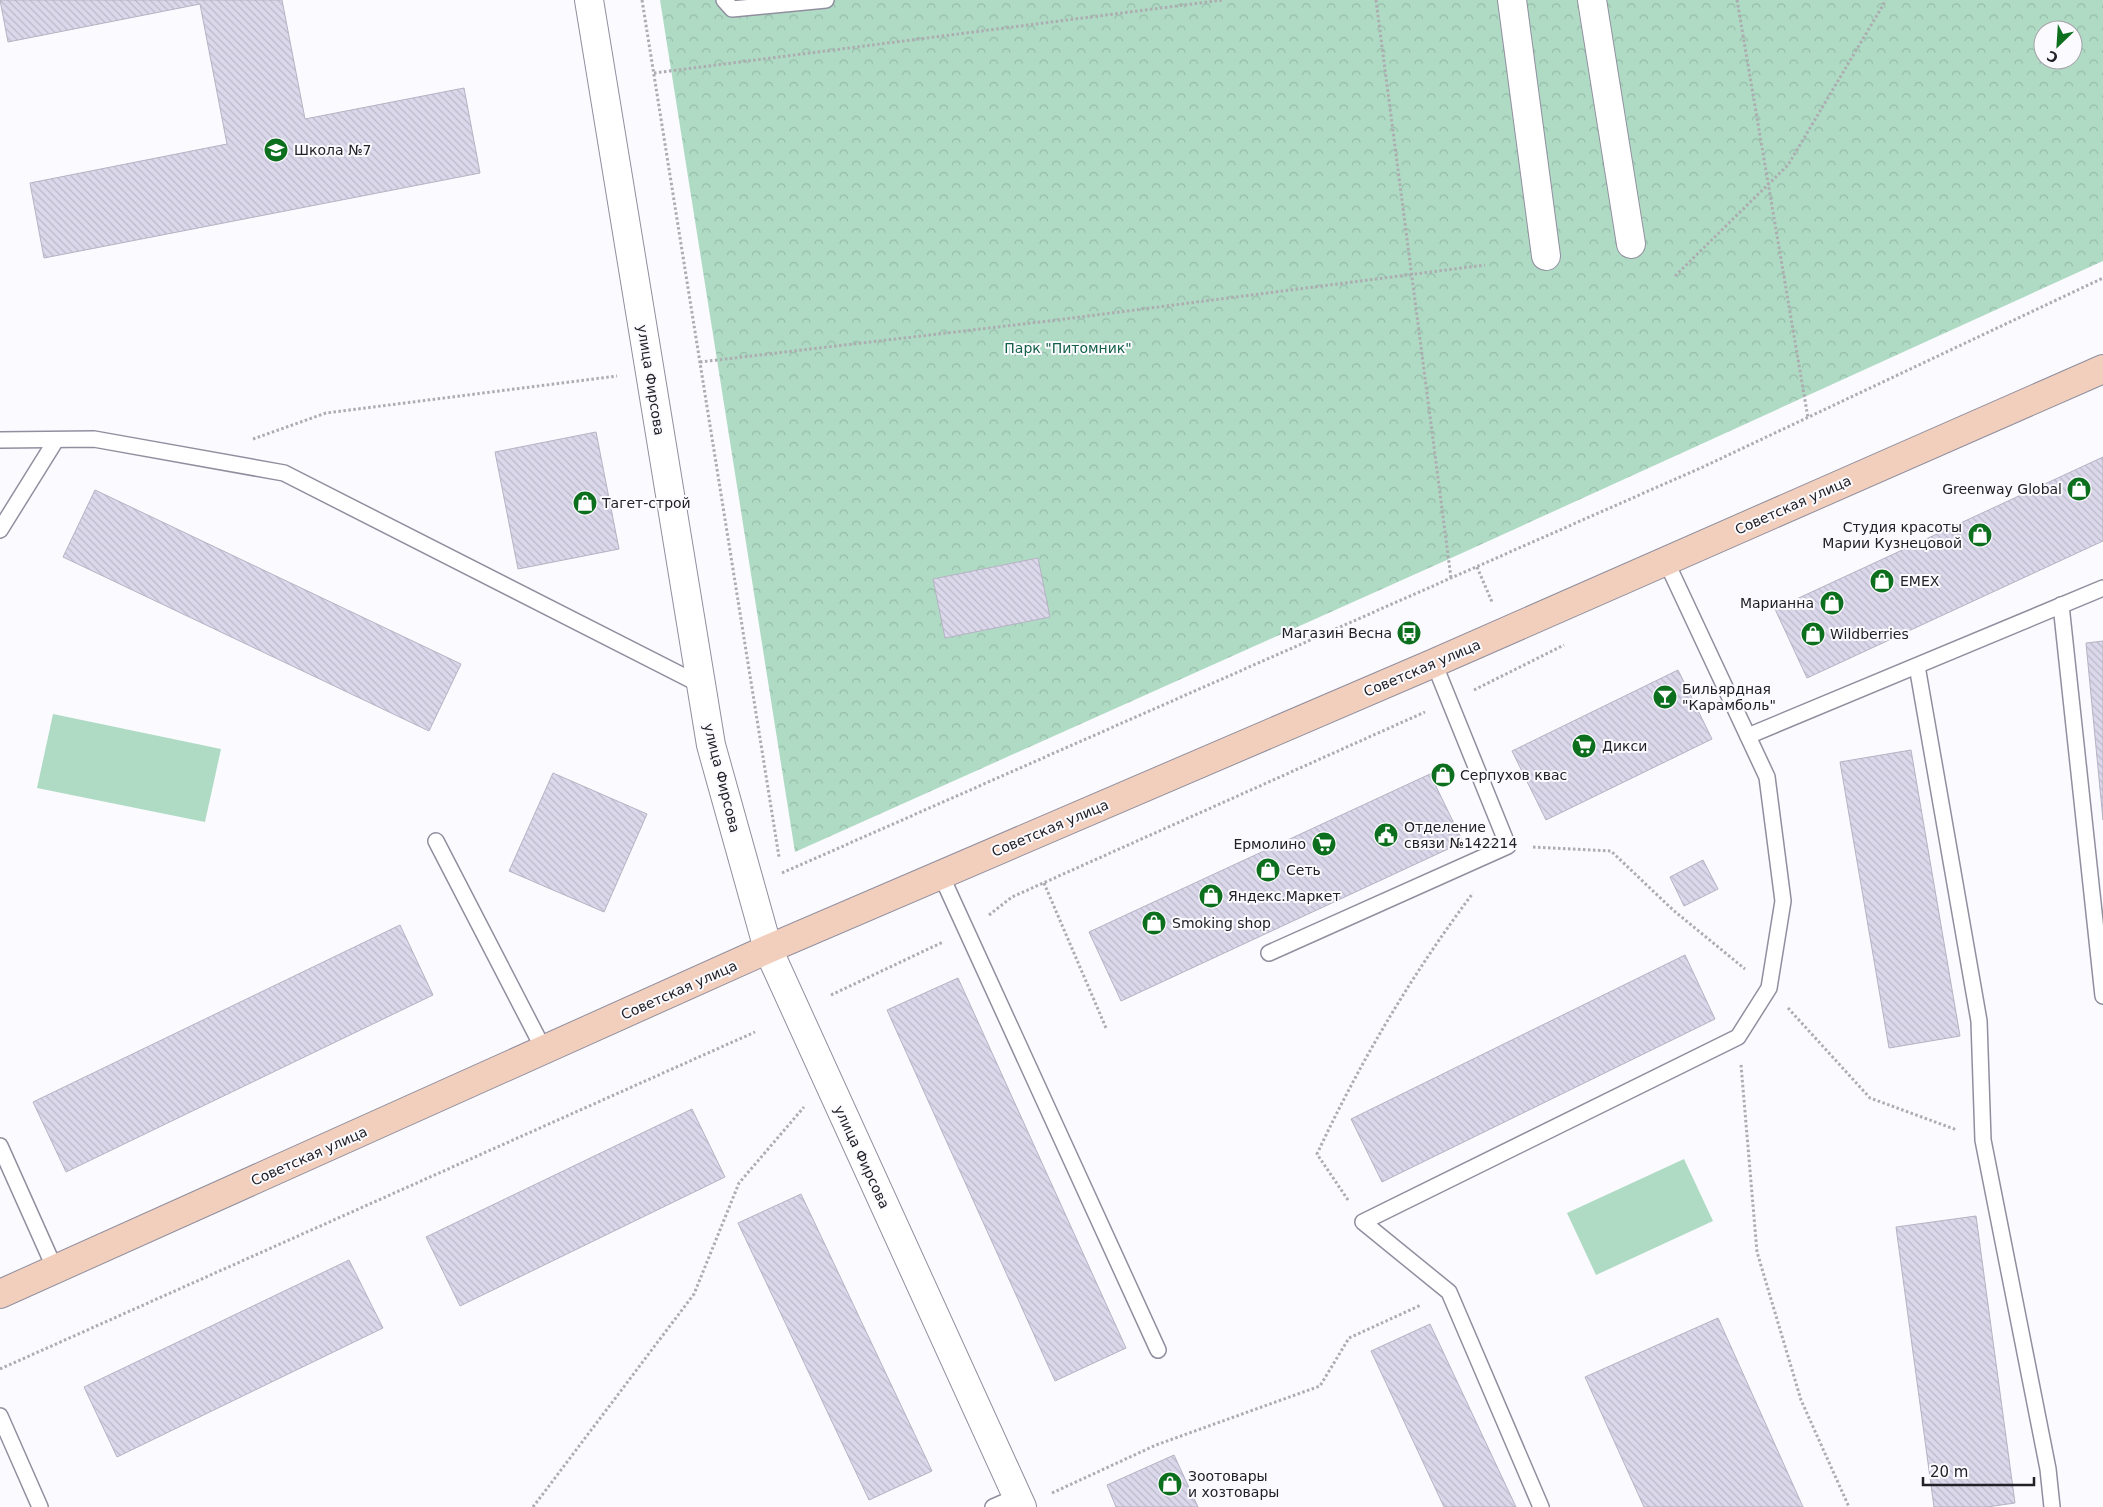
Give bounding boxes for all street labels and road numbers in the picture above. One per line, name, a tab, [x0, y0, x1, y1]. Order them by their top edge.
street label: улица Фирсова	[634, 323, 668, 437]
street label: Советская улица	[1732, 472, 1854, 538]
street label: Советская улица	[1361, 636, 1483, 700]
street label: улица Фирсова	[701, 722, 743, 834]
street label: Советская улица	[989, 796, 1111, 860]
street label: Советская улица	[618, 957, 740, 1023]
street label: улица Фирсова	[831, 1103, 893, 1211]
street label: Советская улица	[248, 1123, 370, 1189]

